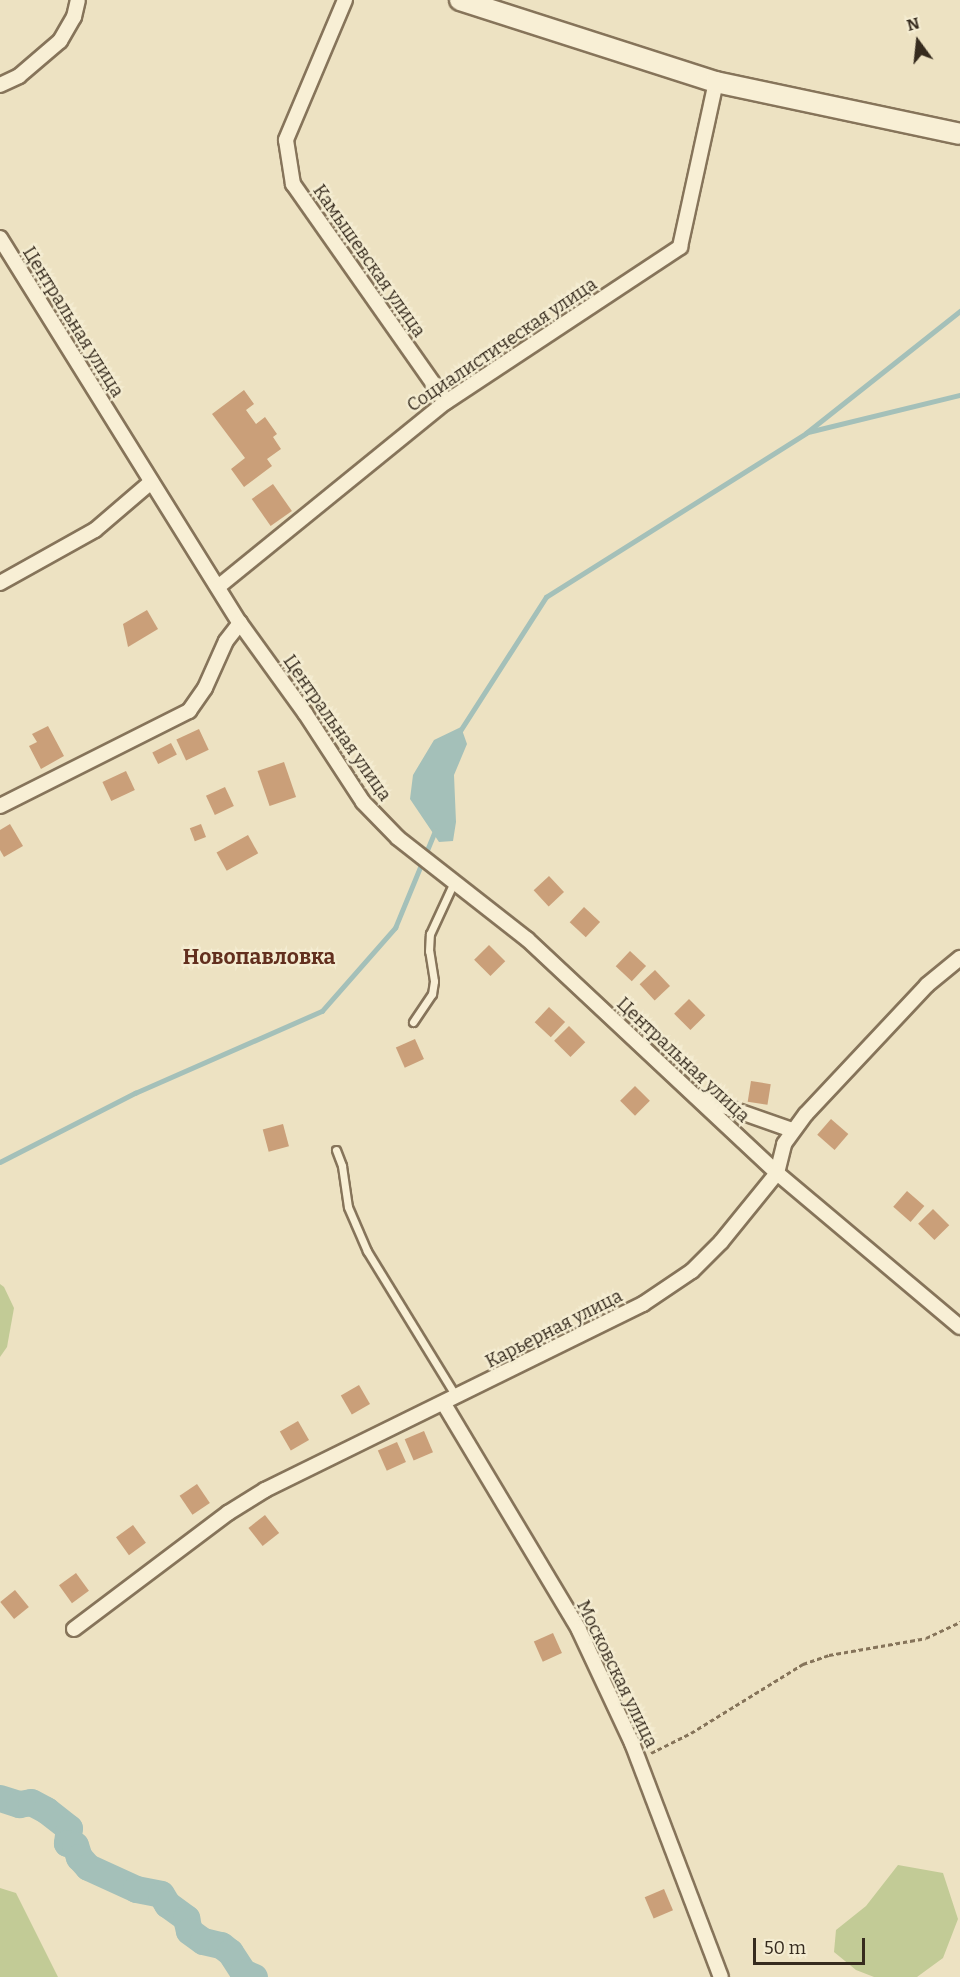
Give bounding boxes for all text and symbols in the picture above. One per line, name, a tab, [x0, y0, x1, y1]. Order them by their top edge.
north arrow	[888, 12, 948, 72]
text: N	[905, 13, 922, 35]
street label: Камышевская улица	[308, 181, 430, 341]
street label: Центральная улица	[18, 243, 128, 401]
street label: Социалистическая улица	[403, 273, 601, 417]
street label: Центральная улица	[278, 651, 396, 805]
district label: Новопавловка	[183, 944, 335, 970]
street label: Центральная улица	[612, 993, 754, 1127]
street label: Карьерная улица	[482, 1285, 626, 1373]
street label: Московская улица	[572, 1597, 662, 1751]
scale bar	[756, 1926, 868, 1964]
text: 50 m	[764, 1937, 806, 1959]

